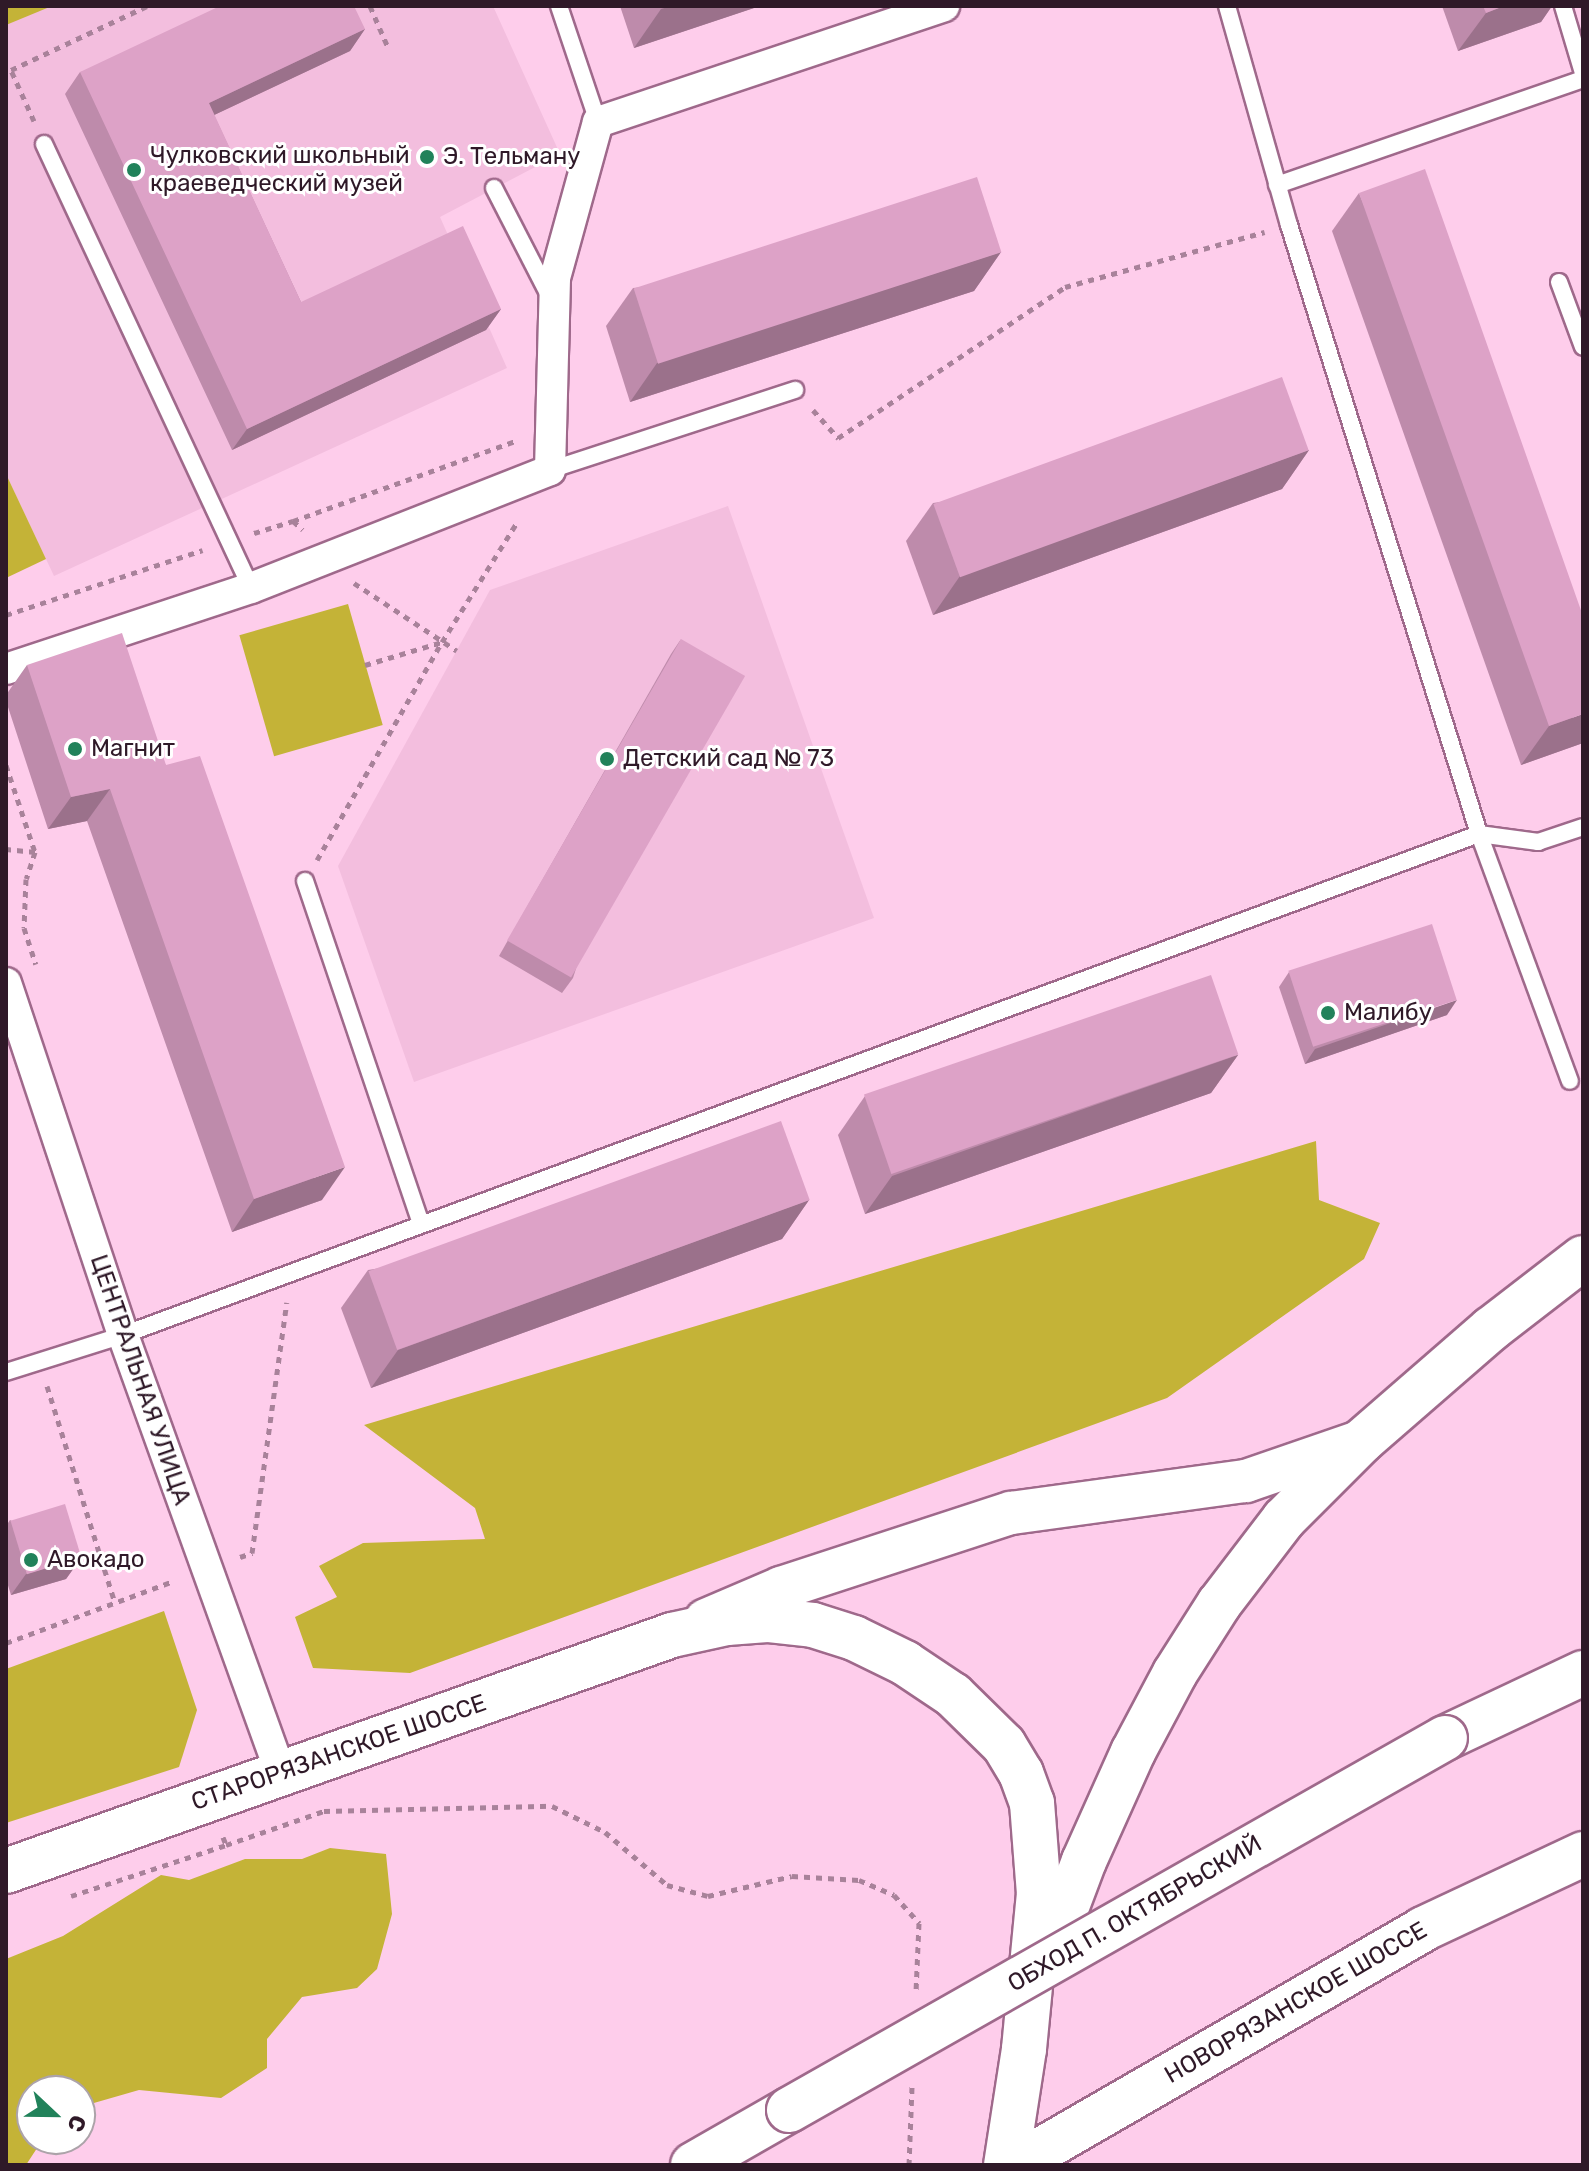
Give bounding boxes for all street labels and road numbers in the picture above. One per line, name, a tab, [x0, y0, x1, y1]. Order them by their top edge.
street label: ЦЕНТРАЛЬНАЯ УЛИЦА	[84, 1251, 196, 1509]
street label: СТАРОРЯЗАНСКОЕ ШОССЕ	[188, 1689, 490, 1817]
street label: ОБХОД П. ОКТЯБРЬСКИЙ	[1003, 1829, 1267, 1999]
street label: НОВОРЯЗАНСКОЕ ШОССЕ	[1160, 1916, 1432, 2090]

